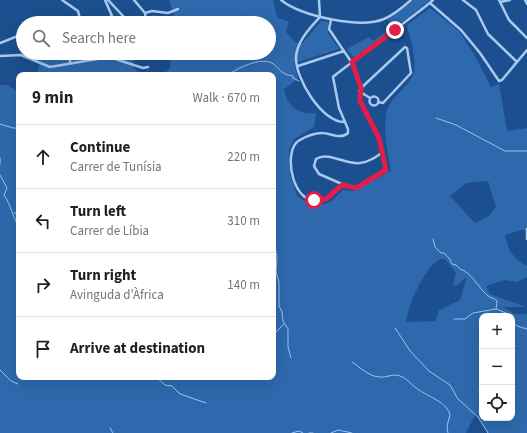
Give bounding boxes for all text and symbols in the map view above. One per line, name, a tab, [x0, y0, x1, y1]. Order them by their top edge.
search box	[16, 16, 276, 60]
route end	[386, 21, 404, 39]
icon: search	[30, 27, 52, 49]
text: Search here	[62, 28, 136, 49]
text: 9 min	[32, 86, 73, 110]
text: Walk · 670 m	[192, 89, 260, 107]
text: Continue	[70, 137, 130, 158]
icon: ahead	[32, 146, 54, 168]
text: 220 m	[227, 148, 260, 166]
text: Carrer de Tunísia	[70, 158, 162, 176]
route start	[305, 191, 323, 209]
text: Turn left	[70, 201, 126, 222]
icon: left	[32, 210, 54, 232]
text: 310 m	[227, 212, 260, 230]
text: Carrer de Líbia	[70, 222, 149, 240]
text: Turn right	[70, 265, 136, 286]
icon: right	[32, 274, 54, 296]
text: 140 m	[227, 276, 260, 294]
text: Avinguda d'Àfrica	[70, 286, 164, 304]
map controls	[479, 313, 515, 421]
button: +	[479, 313, 515, 349]
icon: arrive	[32, 338, 54, 360]
text: Arrive at destination	[70, 338, 205, 359]
button: −	[479, 349, 515, 385]
button: locate	[479, 385, 515, 421]

